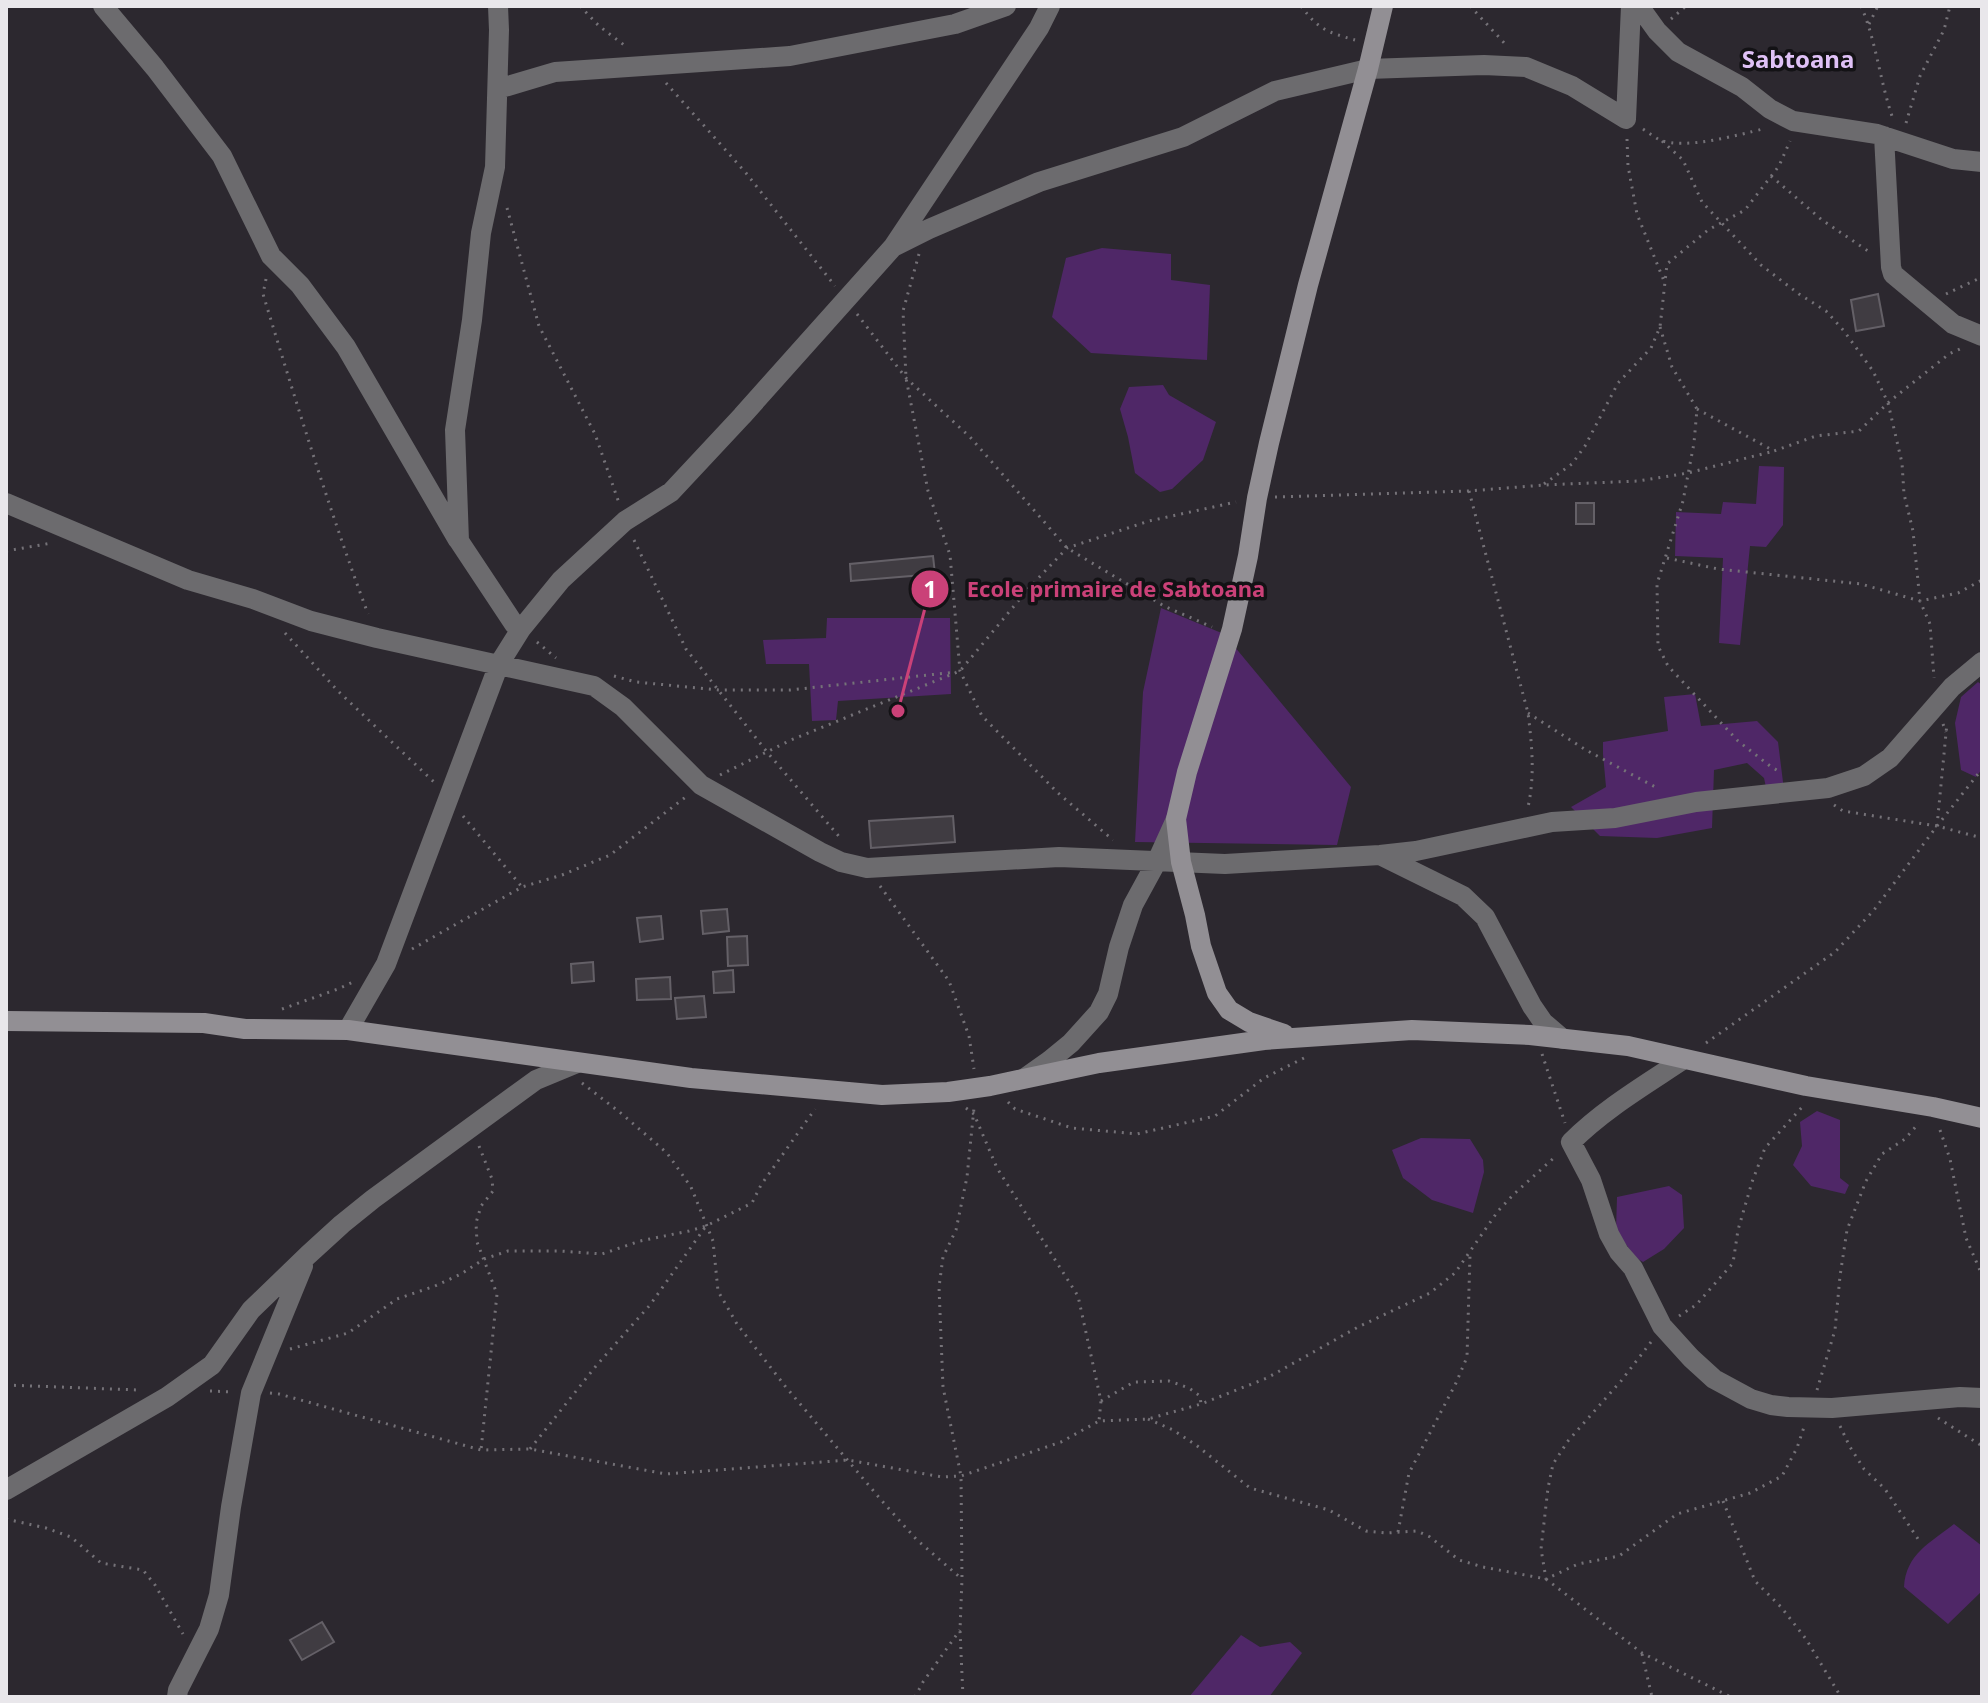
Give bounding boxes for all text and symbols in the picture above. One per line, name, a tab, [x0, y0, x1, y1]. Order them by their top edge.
district label: Sabtoana	[1742, 42, 1854, 75]
callout: Ecole primaire de Sabtoana	[910, 566, 1281, 612]
text: 1	[923, 572, 937, 605]
text: Ecole primaire de Sabtoana	[967, 573, 1265, 603]

